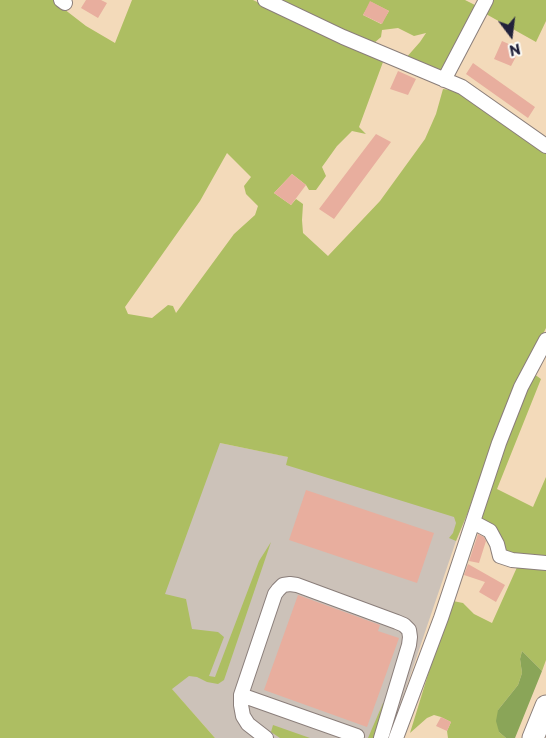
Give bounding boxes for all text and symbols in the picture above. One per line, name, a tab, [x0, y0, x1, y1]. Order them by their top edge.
north arrow	[486, 10, 536, 60]
text: N	[507, 38, 523, 62]

